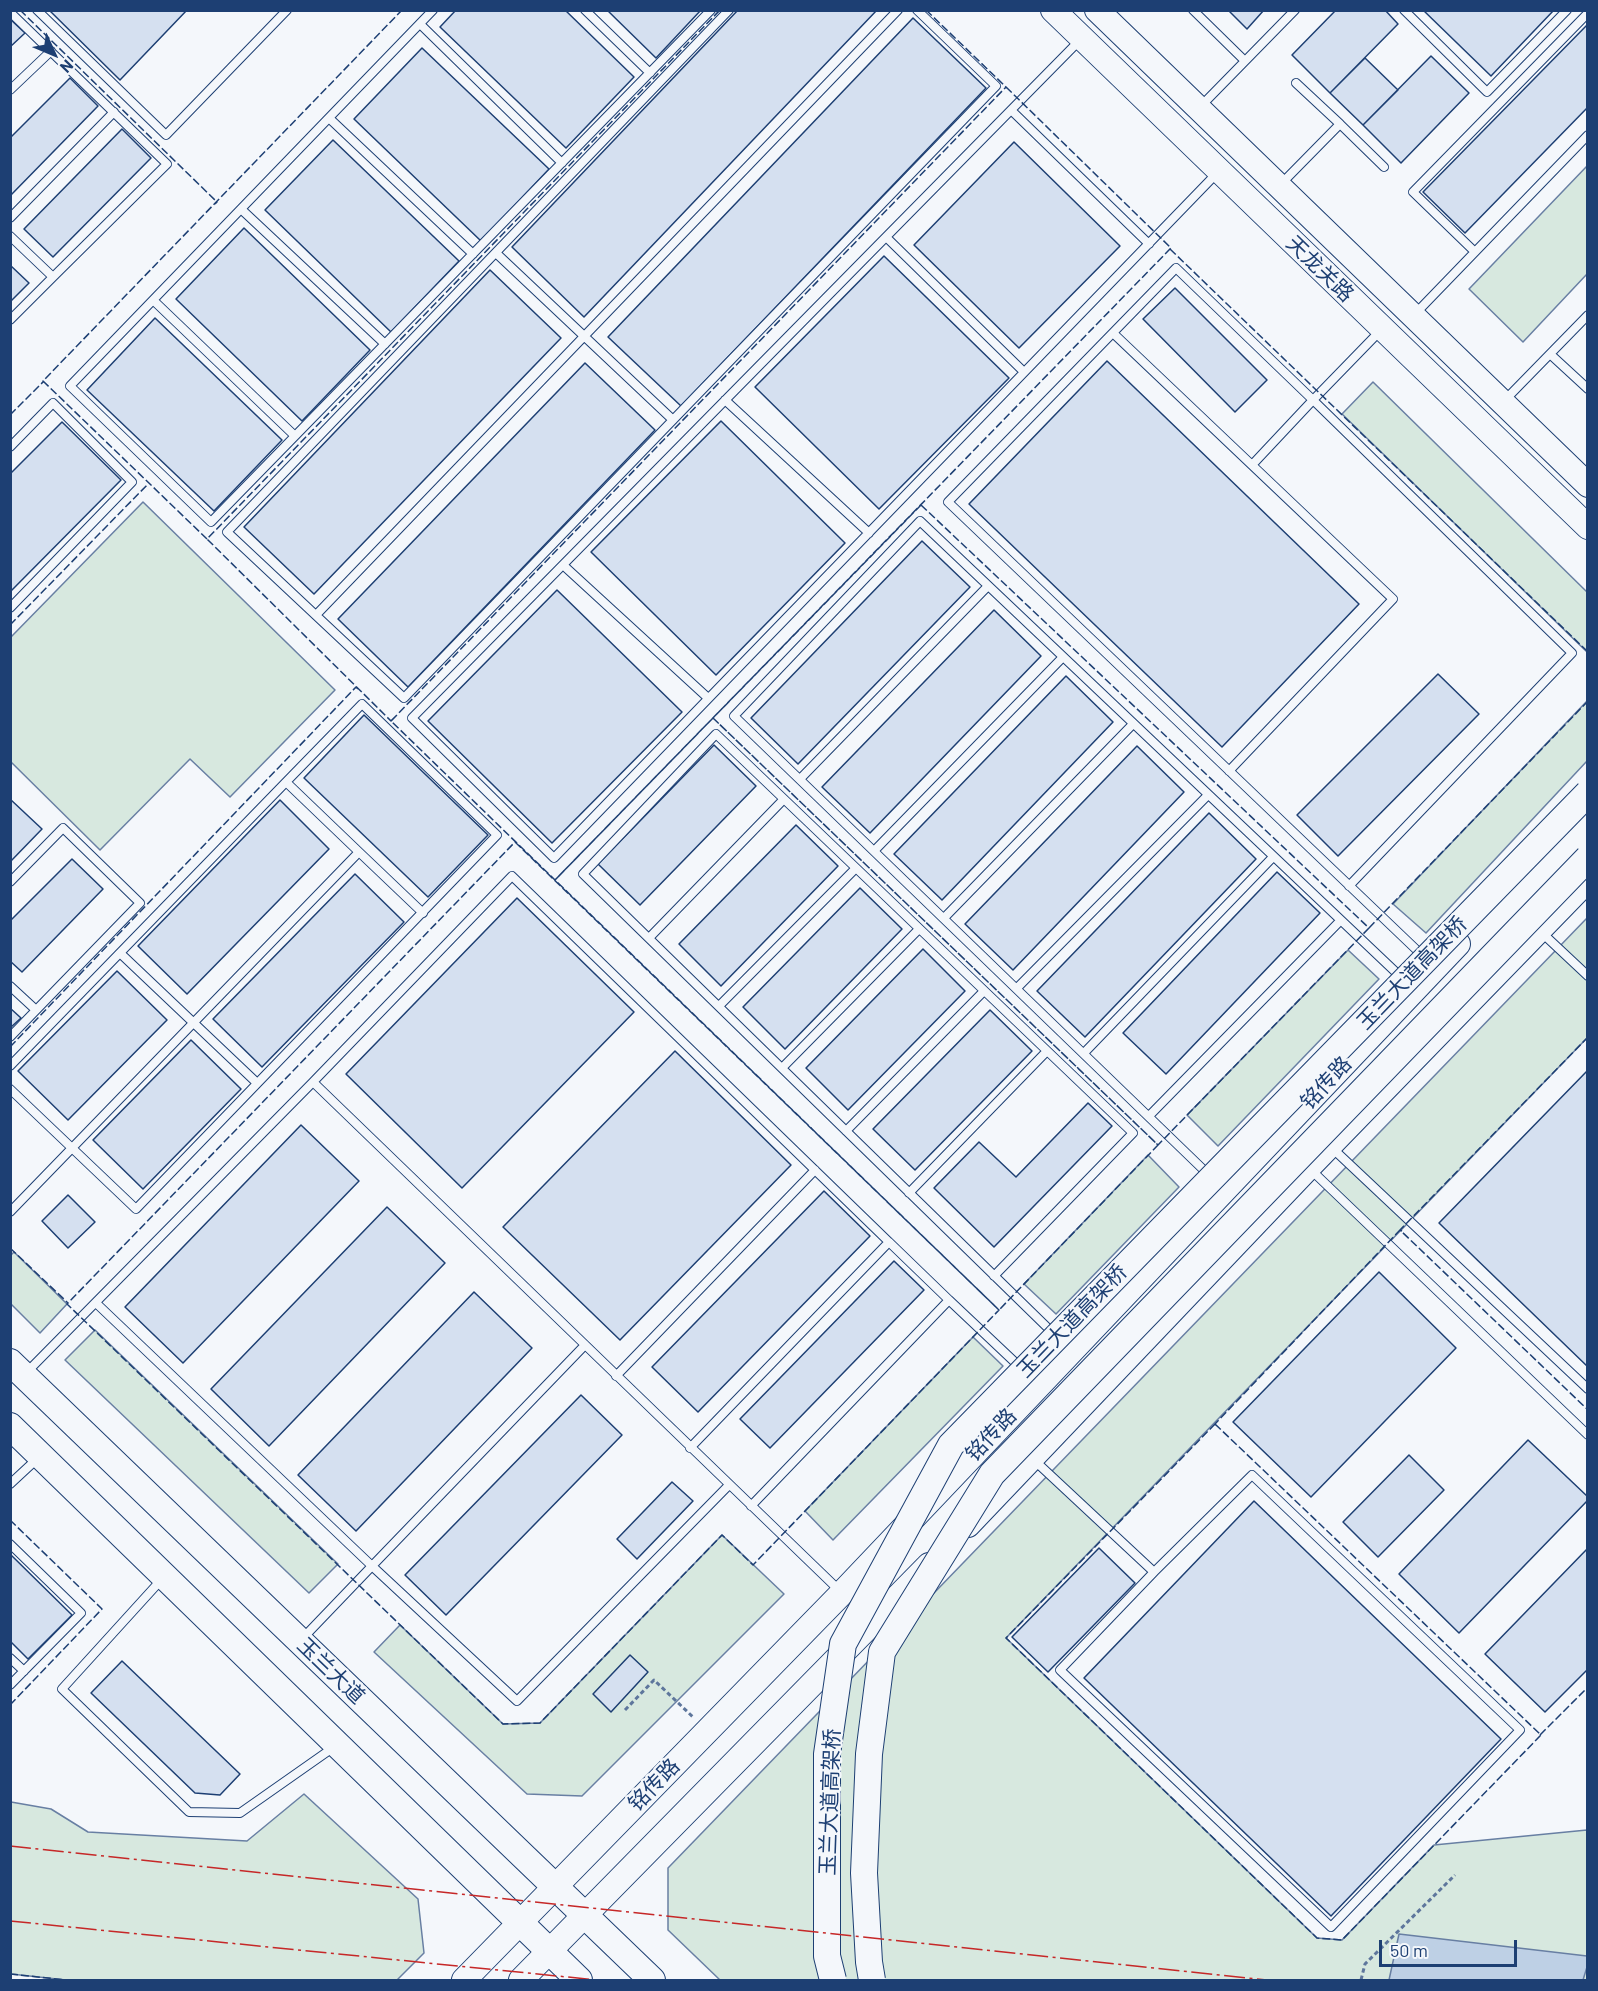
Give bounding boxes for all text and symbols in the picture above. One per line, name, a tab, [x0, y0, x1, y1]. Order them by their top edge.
north arrow	[24, 24, 84, 84]
text: N	[57, 56, 78, 77]
street label: 天龙关路	[1281, 231, 1359, 307]
street label: 玉兰大道高架桥	[1352, 911, 1472, 1035]
street label: 铭传路	[1295, 1051, 1357, 1115]
street label: 玉兰大道高架桥	[1012, 1259, 1132, 1383]
street label: 铭传路	[960, 1403, 1022, 1467]
street label: 玉兰大道	[292, 1633, 370, 1709]
street label: 玉兰大道高架桥	[815, 1728, 845, 1876]
street label: 铭传路	[623, 1754, 685, 1816]
scale bar	[1382, 1928, 1520, 1966]
text: 50 m	[1390, 1939, 1428, 1961]

